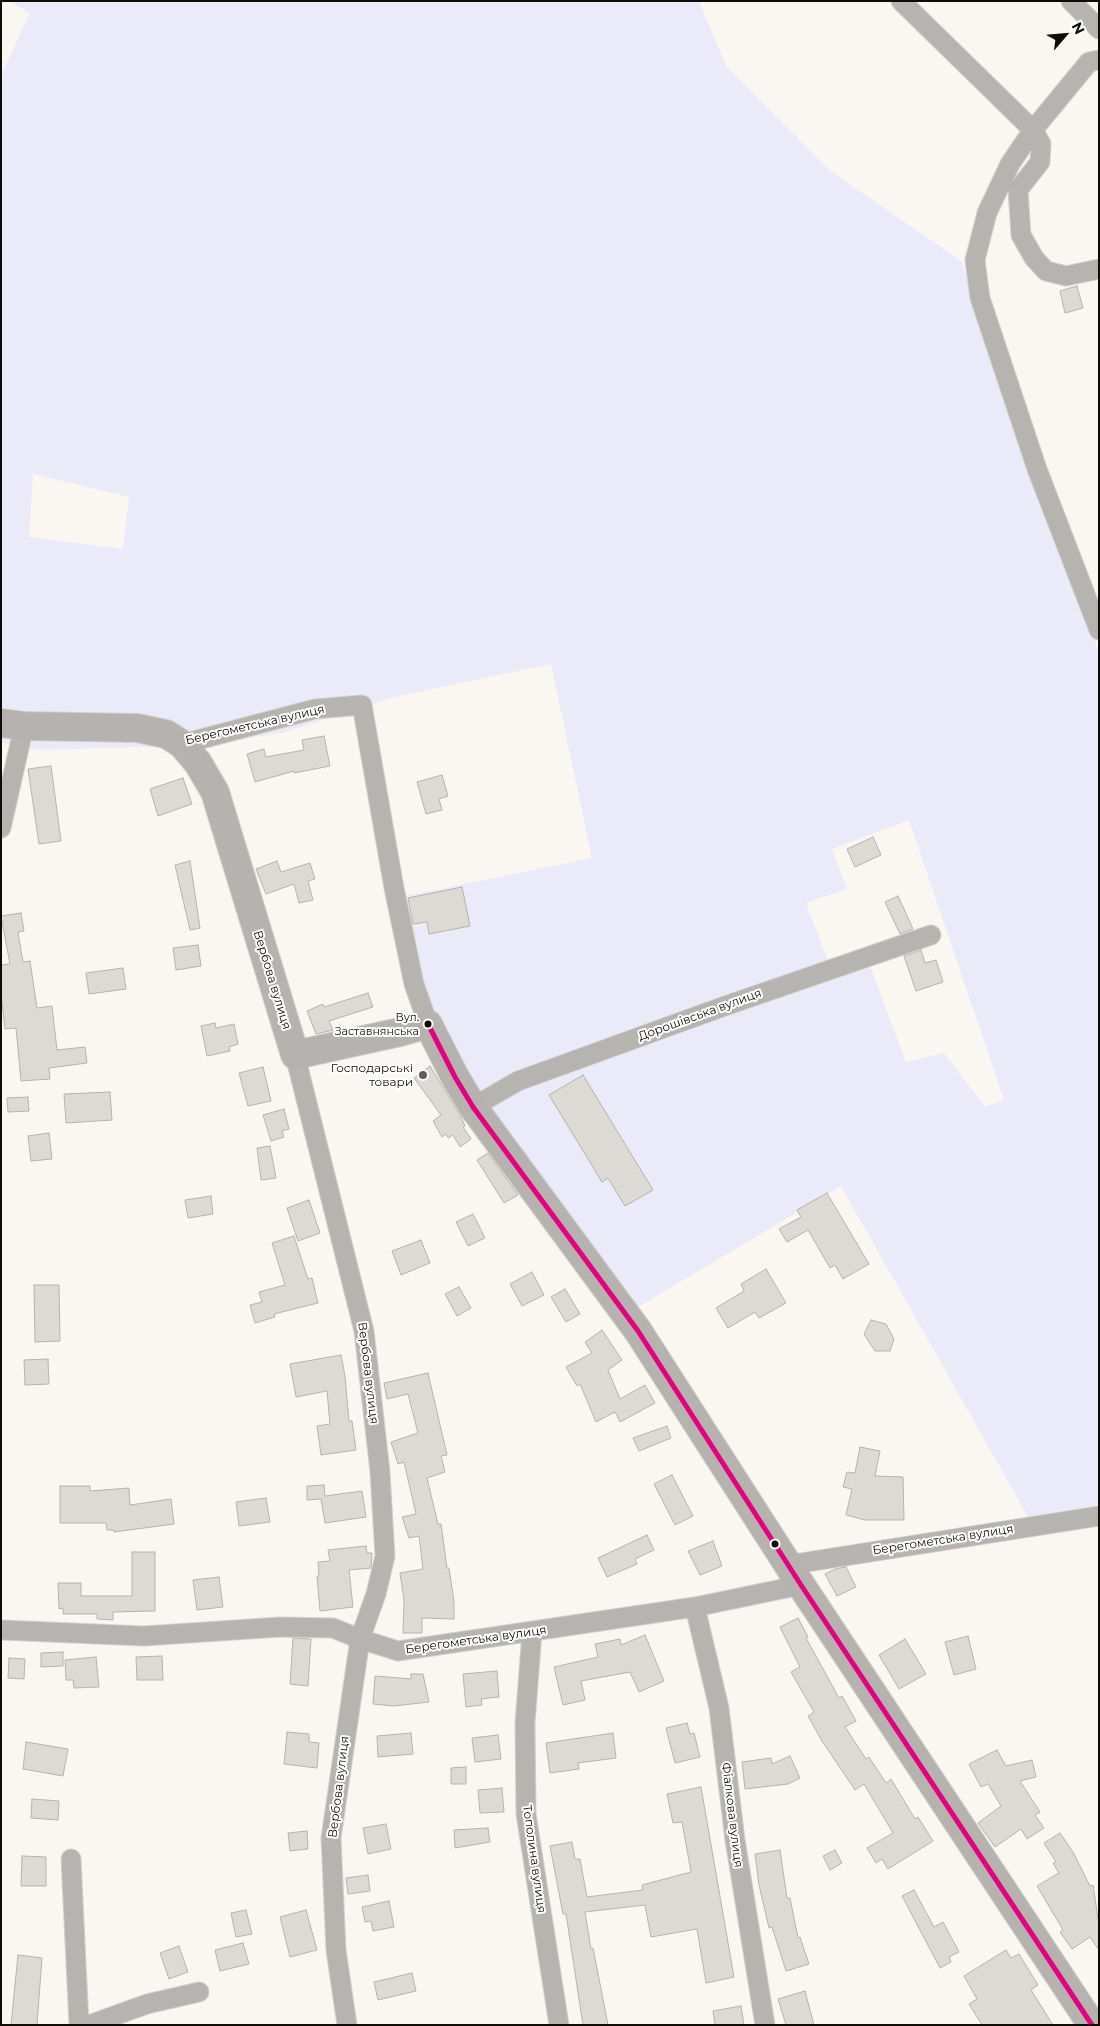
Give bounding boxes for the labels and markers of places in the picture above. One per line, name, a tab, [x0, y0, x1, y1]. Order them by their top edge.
place label: Вул. Заставнянська	[335, 1011, 419, 1037]
marker: Вул. Заставнянська	[423, 1019, 433, 1029]
place label: Господарські товари	[331, 1061, 413, 1089]
marker: Господарські товари	[417, 1069, 429, 1081]
unlabelled marker	[770, 1539, 780, 1549]

